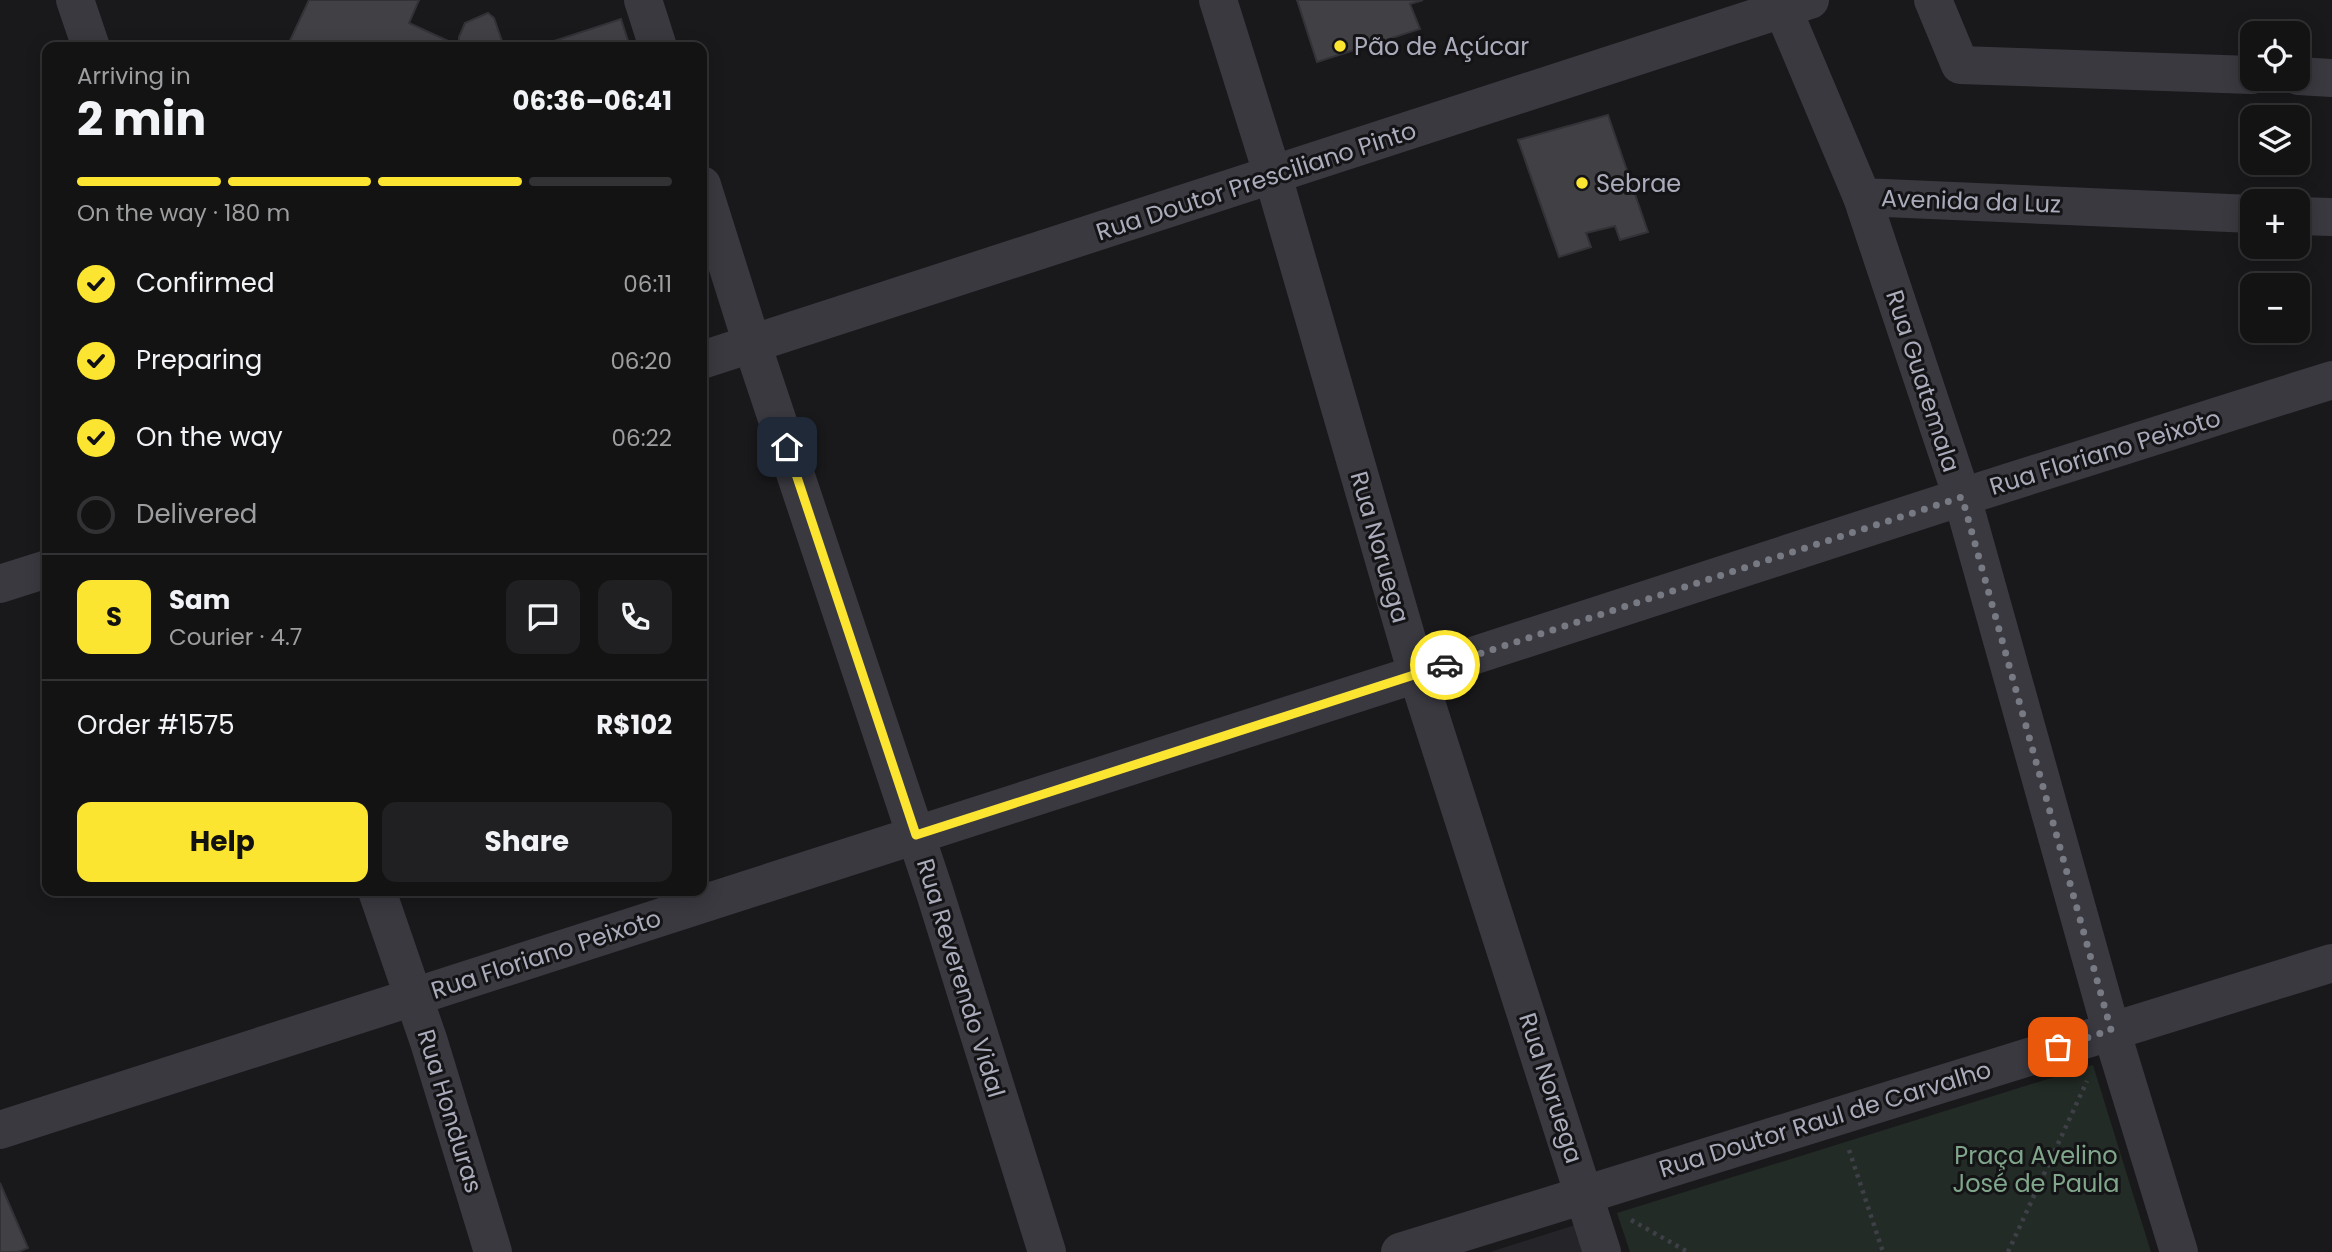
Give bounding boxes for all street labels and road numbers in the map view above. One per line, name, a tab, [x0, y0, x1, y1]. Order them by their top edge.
street label: Rua Doutor Presciliano Pinto	[1092, 114, 1420, 248]
street label: Avenida da Luz	[1880, 181, 2062, 221]
street label: Rua Guatemala	[1878, 286, 1968, 476]
street label: Rua Floriano Peixoto	[1986, 401, 2224, 503]
street label: Rua Noruega	[1343, 467, 1417, 627]
street label: Rua Reverendo Vidal	[909, 855, 1013, 1101]
street label: Rua Floriano Peixoto	[427, 901, 665, 1007]
street label: Rua Noruega	[1511, 1008, 1591, 1168]
street label: Rua Honduras	[409, 1025, 491, 1197]
street label: Rua Doutor Raul de Carvalho	[1655, 1053, 1995, 1185]

